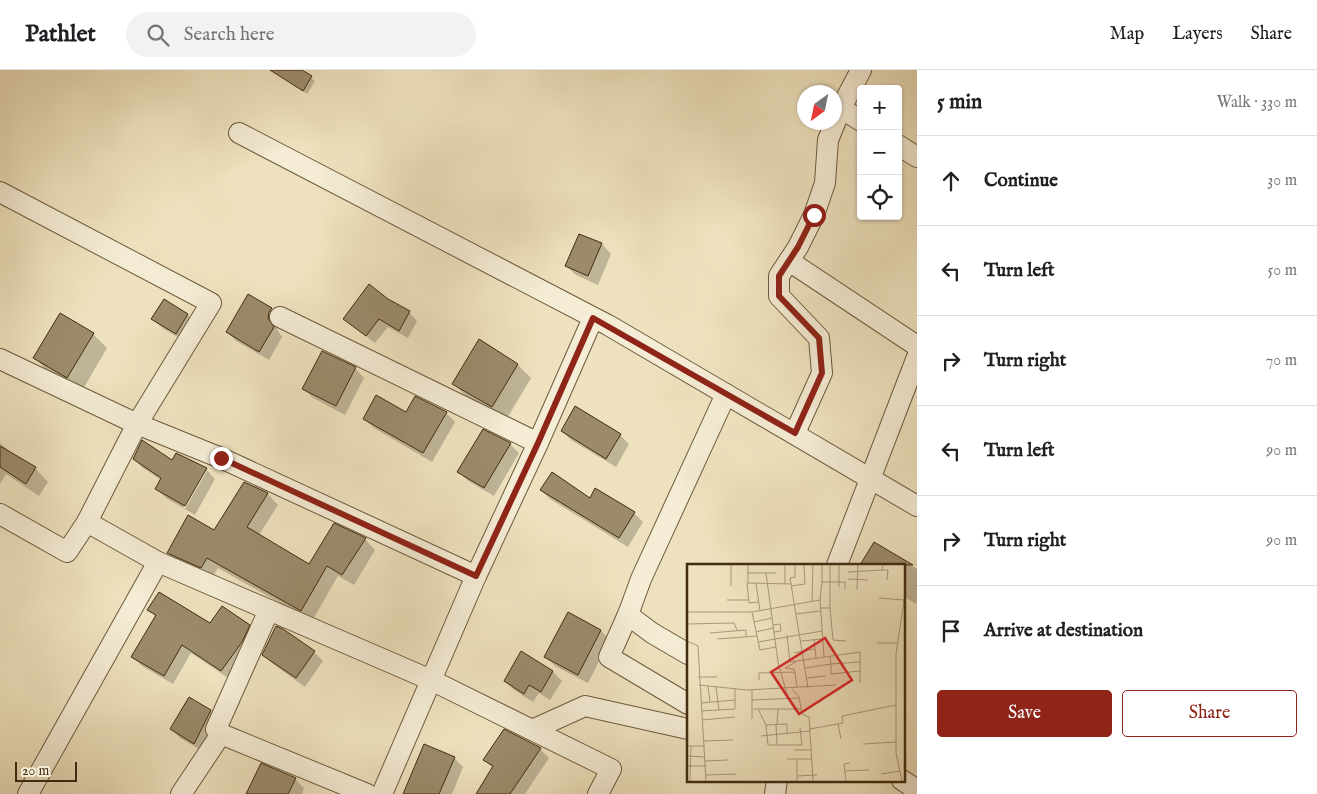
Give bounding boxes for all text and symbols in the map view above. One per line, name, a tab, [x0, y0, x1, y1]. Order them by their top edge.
search box	[126, 12, 476, 57]
text: Pathlet	[25, 19, 96, 50]
icon: search	[144, 21, 172, 49]
text: Search here	[184, 23, 274, 47]
text: Map	[1110, 23, 1144, 46]
text: Layers	[1172, 23, 1223, 46]
text: Share	[1251, 23, 1292, 46]
north arrow	[797, 85, 842, 130]
map controls	[857, 85, 902, 220]
button: +	[857, 85, 902, 130]
text: 5 min	[937, 89, 982, 116]
text: Walk · 330 m	[1217, 93, 1297, 113]
button: −	[857, 130, 902, 175]
icon: ahead	[937, 167, 965, 195]
text: Continue	[984, 169, 1058, 193]
text: 30 m	[1267, 171, 1297, 191]
button: locate	[857, 175, 902, 220]
route start	[803, 204, 826, 227]
icon: left	[937, 257, 965, 285]
text: Turn left	[984, 259, 1055, 283]
text: 50 m	[1268, 261, 1297, 281]
icon: right	[937, 347, 965, 375]
text: Turn right	[984, 349, 1066, 373]
text: 70 m	[1266, 351, 1297, 371]
icon: left	[937, 437, 965, 465]
text: Turn left	[984, 439, 1055, 463]
text: 90 m	[1266, 441, 1297, 461]
route end	[210, 447, 233, 470]
icon: right	[937, 527, 965, 555]
text: Turn right	[984, 529, 1066, 553]
text: 90 m	[1266, 531, 1297, 551]
inset map	[687, 564, 904, 782]
icon: arrive	[937, 617, 965, 645]
text: Arrive at destination	[984, 619, 1143, 643]
button: Save	[937, 690, 1112, 737]
button: Share	[1122, 690, 1297, 737]
scale bar	[15, 759, 78, 782]
text: 20 m	[22, 762, 49, 780]

